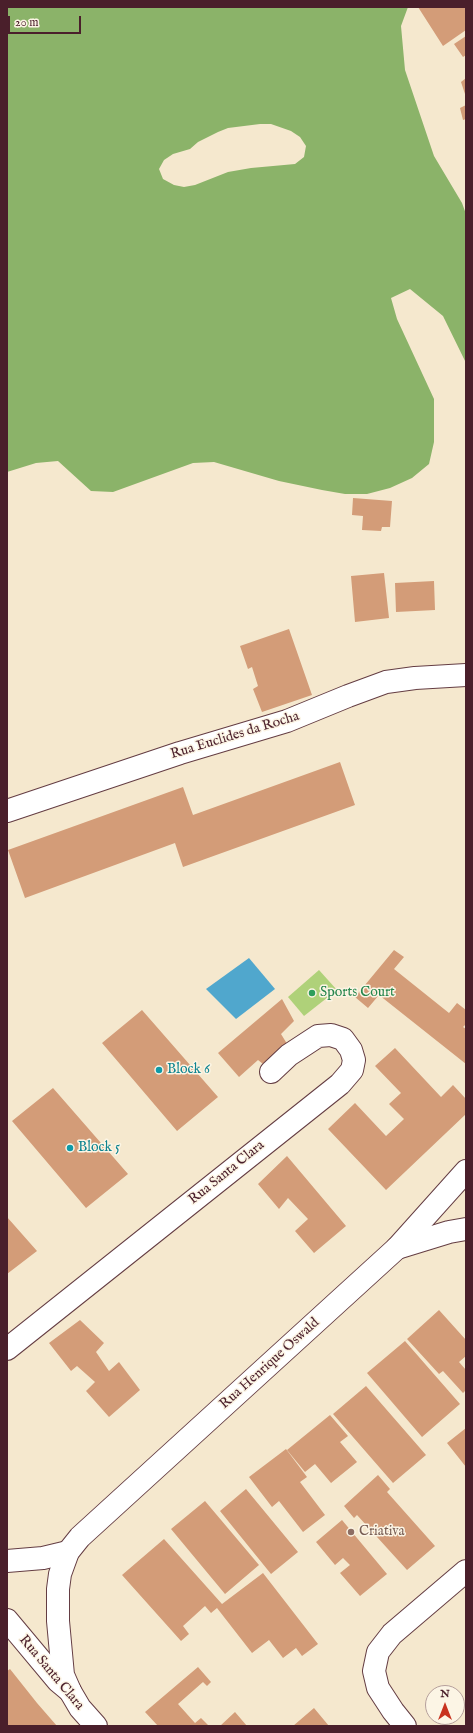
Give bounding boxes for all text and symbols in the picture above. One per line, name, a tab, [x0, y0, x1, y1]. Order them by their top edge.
scale bar	[10, 8, 83, 34]
text: 20 m	[15, 15, 38, 30]
street label: Rua Euclides da Rocha	[169, 708, 301, 764]
place label: Sports Court	[320, 985, 395, 1001]
marker: Sports Court	[307, 988, 317, 998]
place label: Block 6	[167, 1062, 210, 1078]
marker: Block 6	[154, 1065, 164, 1075]
street label: Rua Santa Clara	[186, 1137, 268, 1209]
place label: Block 5	[78, 1140, 120, 1156]
marker: Block 5	[65, 1143, 75, 1153]
street label: Rua Henrique Oswald	[217, 1315, 323, 1413]
place label: Criativa	[359, 1524, 405, 1540]
marker: Criativa	[346, 1527, 356, 1537]
street label: Rua Santa Clara	[15, 1632, 87, 1714]
north arrow	[425, 1685, 465, 1725]
text: N	[440, 1687, 450, 1701]

